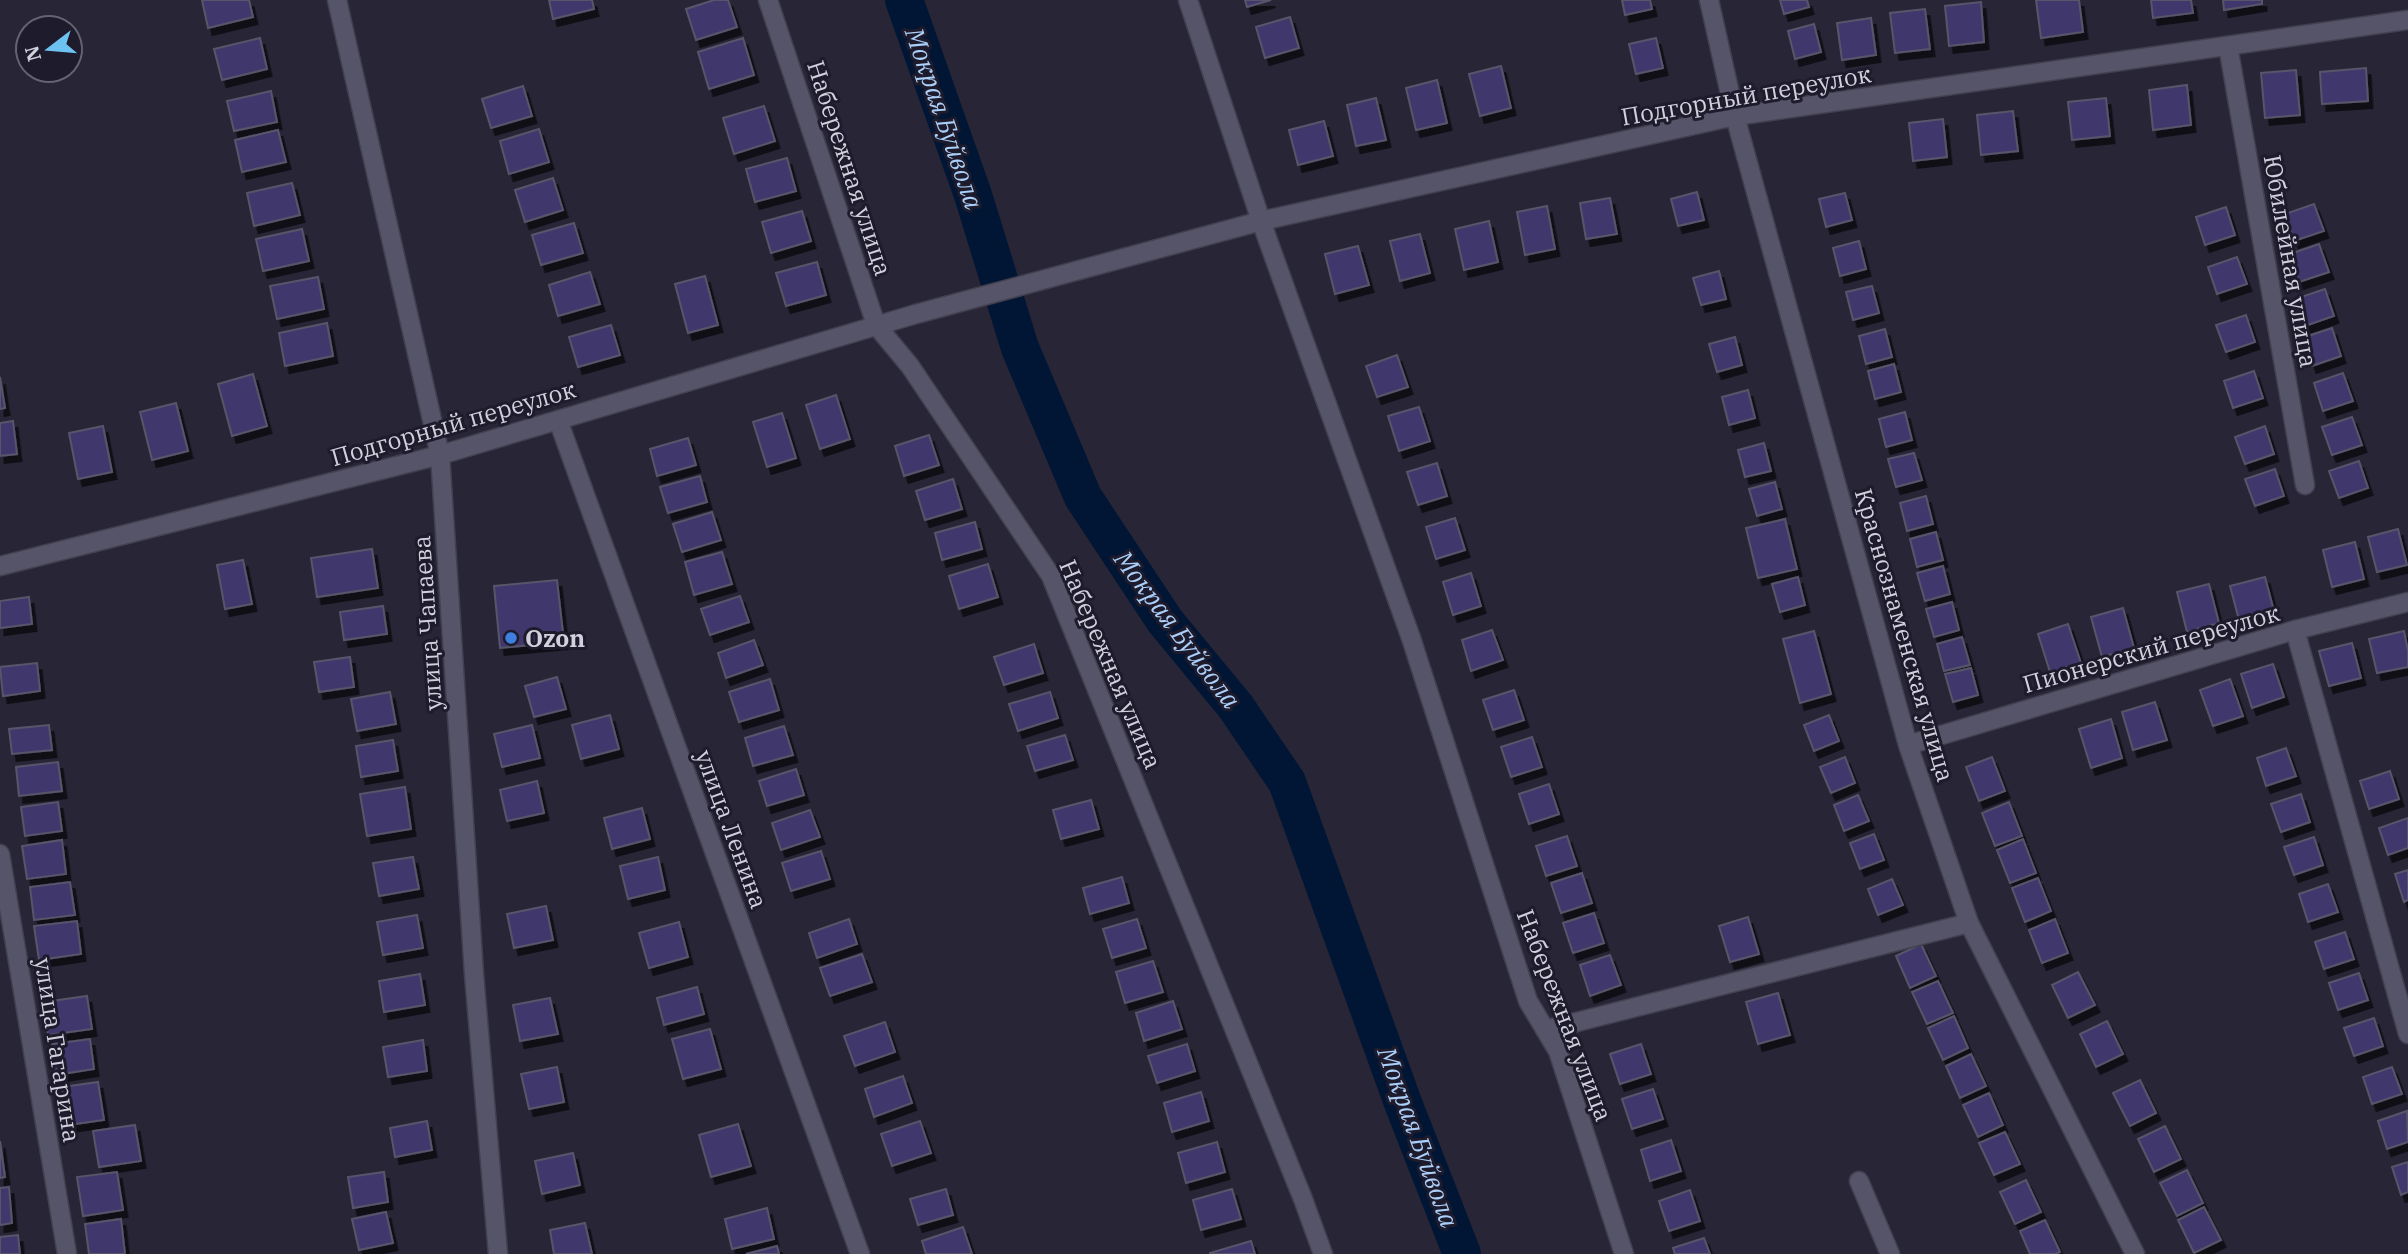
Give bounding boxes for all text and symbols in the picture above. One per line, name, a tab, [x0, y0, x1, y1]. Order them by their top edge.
north arrow	[14, 14, 84, 84]
water label: Мокрая Буйвола	[898, 22, 992, 213]
text: N	[19, 43, 46, 64]
street label: Набережная улица	[800, 56, 900, 280]
street label: Подгорный переулок	[1619, 57, 1874, 133]
street label: Юбилейная улица	[2257, 152, 2325, 370]
street label: Подгорный переулок	[327, 373, 579, 473]
street label: Краснознаменская улица	[1848, 485, 1962, 785]
street label: улица Чапаева	[405, 534, 449, 712]
water label: Мокрая Буйвола	[1107, 542, 1249, 715]
street label: Набережная улица	[1052, 554, 1170, 774]
street label: Пионерский переулок	[2019, 596, 2283, 700]
place label: Ozon	[525, 622, 585, 654]
marker: Ozon	[503, 630, 519, 646]
street label: улица Ленина	[688, 745, 776, 913]
street label: Набережная улица	[1510, 904, 1620, 1126]
street label: улица Гагарина	[28, 955, 88, 1145]
water label: Мокрая Буйвола	[1370, 1041, 1467, 1232]

